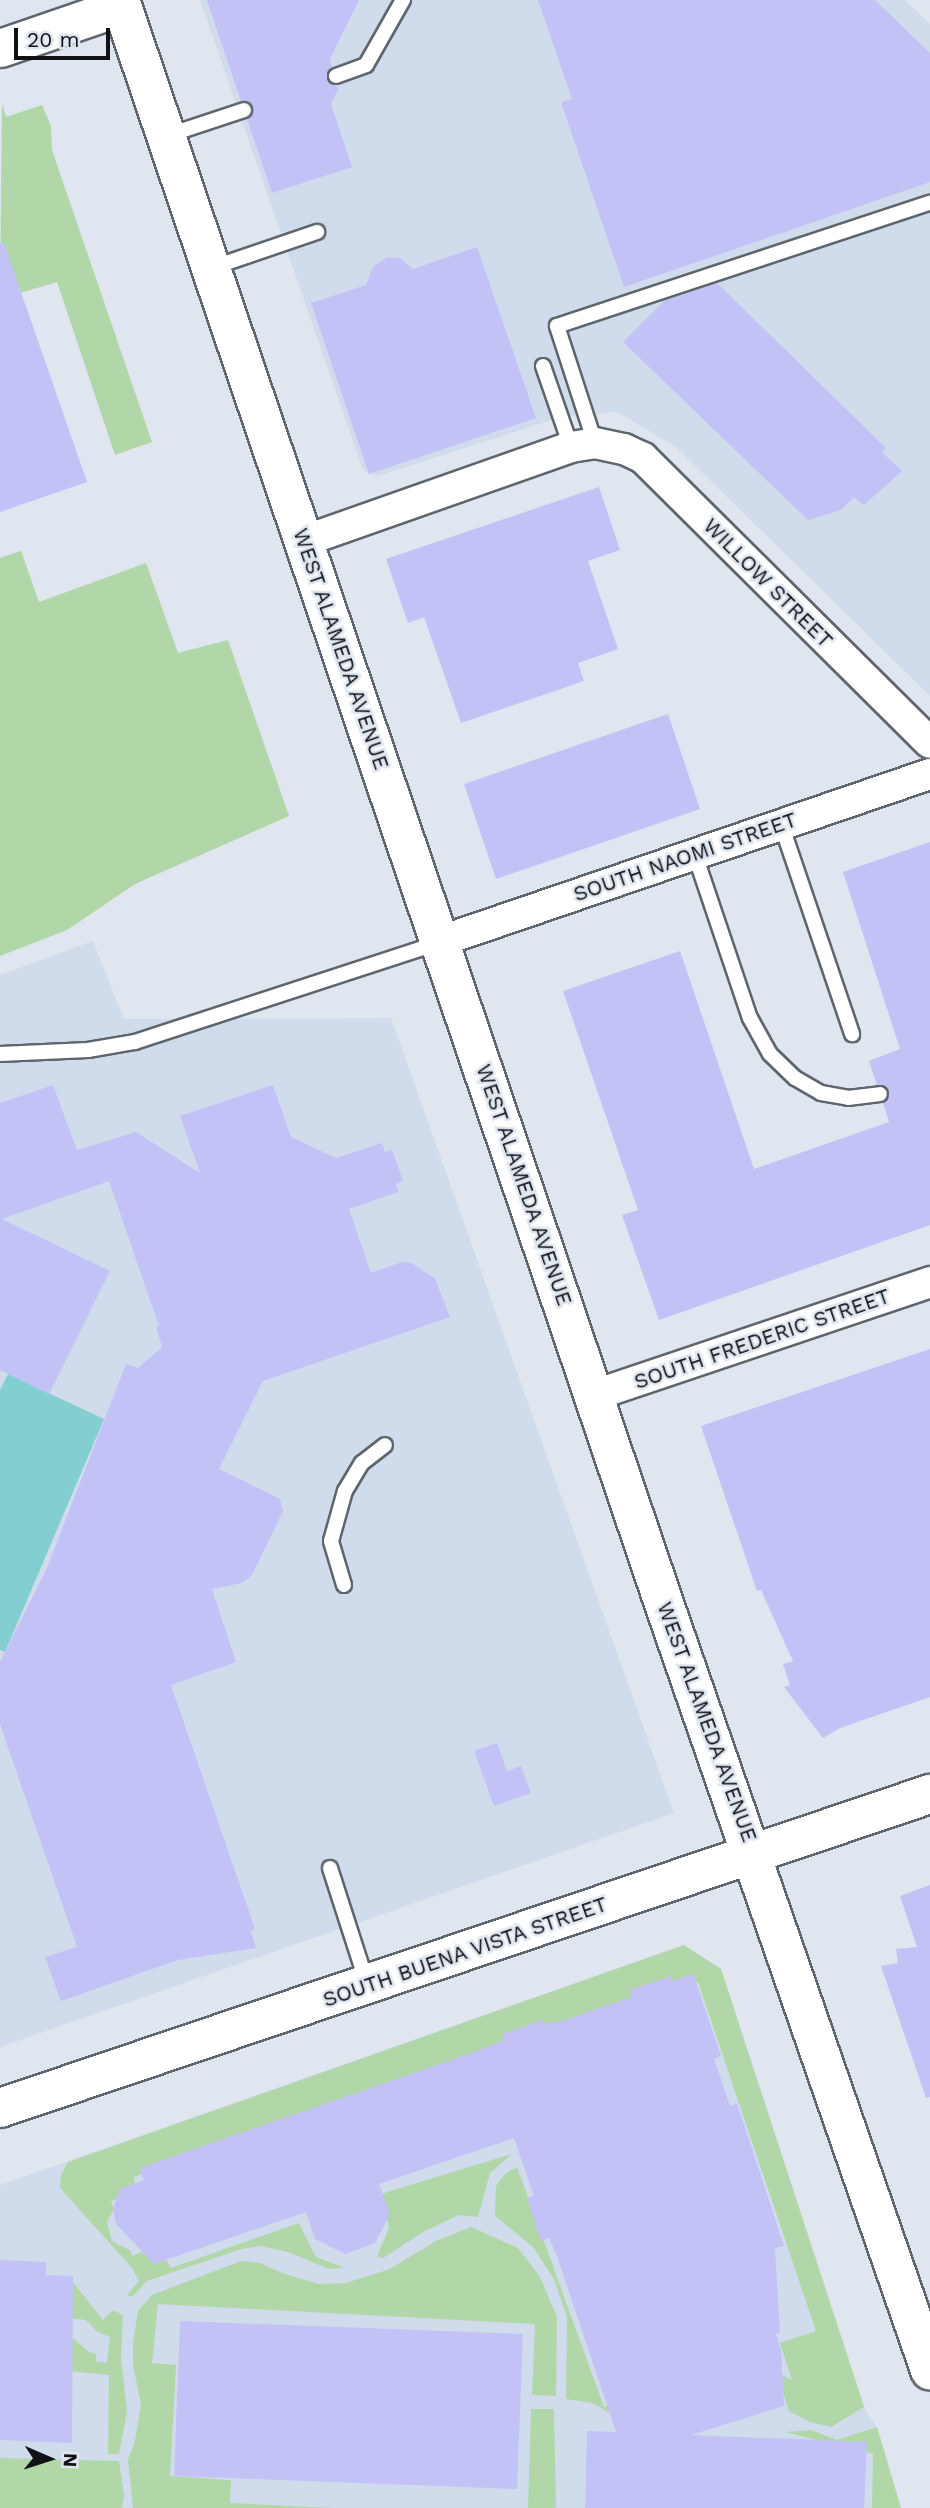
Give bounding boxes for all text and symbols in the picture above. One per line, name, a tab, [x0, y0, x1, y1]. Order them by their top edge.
scale bar	[18, 14, 114, 58]
text: 20 m	[27, 27, 79, 52]
street label: WILLOW STREET	[698, 513, 838, 653]
street label: WEST ALAMEDA AVENUE	[287, 523, 395, 775]
street label: SOUTH NAOMI STREET	[570, 807, 800, 907]
street label: WEST ALAMEDA AVENUE	[470, 1059, 578, 1311]
street label: SOUTH FREDERIC STREET	[631, 1283, 893, 1395]
street label: WEST ALAMEDA AVENUE	[651, 1597, 763, 1847]
street label: SOUTH BUENA VISTA STREET	[319, 1891, 611, 2013]
north arrow	[14, 2424, 84, 2494]
text: N	[59, 2452, 82, 2468]

